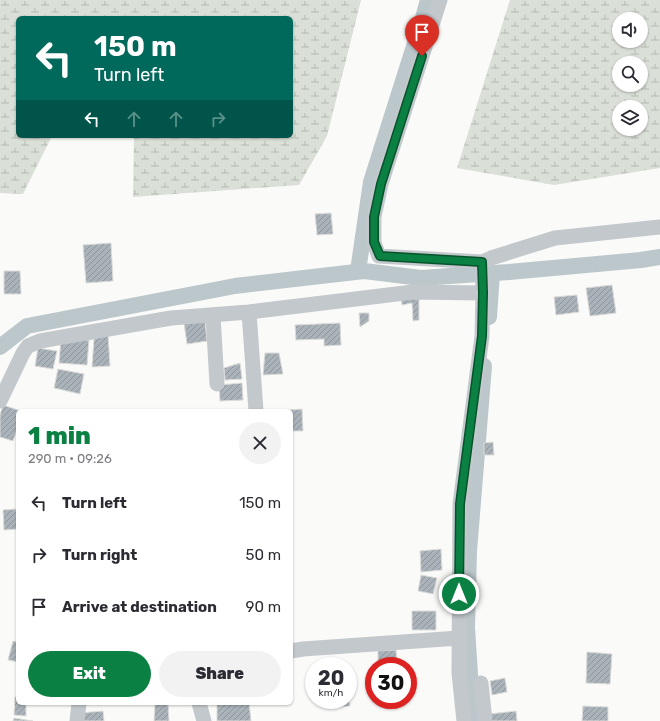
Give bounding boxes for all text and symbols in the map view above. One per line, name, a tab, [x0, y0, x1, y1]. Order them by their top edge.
map controls	[612, 12, 648, 136]
button: sound	[612, 12, 648, 48]
pin	[405, 15, 439, 56]
icon: arrive	[411, 21, 433, 43]
text: 150 m	[94, 30, 177, 63]
icon: left	[28, 32, 80, 84]
button: search	[612, 56, 648, 92]
text: Turn left	[94, 64, 164, 86]
button: layers	[612, 100, 648, 136]
icon: left	[81, 108, 103, 130]
icon: ahead	[123, 108, 145, 130]
icon: ahead	[165, 108, 187, 130]
icon: right	[207, 108, 229, 130]
text: 1 min	[28, 422, 91, 450]
button: close	[239, 422, 281, 464]
text: 290 m · 09:26	[28, 451, 112, 466]
icon: left	[28, 492, 50, 514]
text: Turn left	[62, 494, 127, 512]
text: 150 m	[239, 494, 281, 512]
icon: right	[28, 544, 50, 566]
text: Turn right	[62, 546, 137, 564]
text: 50 m	[246, 546, 281, 564]
position arrow	[438, 573, 480, 615]
icon: arrive	[28, 596, 50, 618]
text: Arrive at destination	[62, 598, 217, 616]
text: 90 m	[246, 598, 281, 616]
button: Exit	[28, 651, 151, 697]
button: Share	[159, 651, 281, 697]
speed limit sign: 30	[365, 657, 417, 709]
text: 20	[318, 666, 344, 690]
text: km/h	[319, 687, 343, 699]

